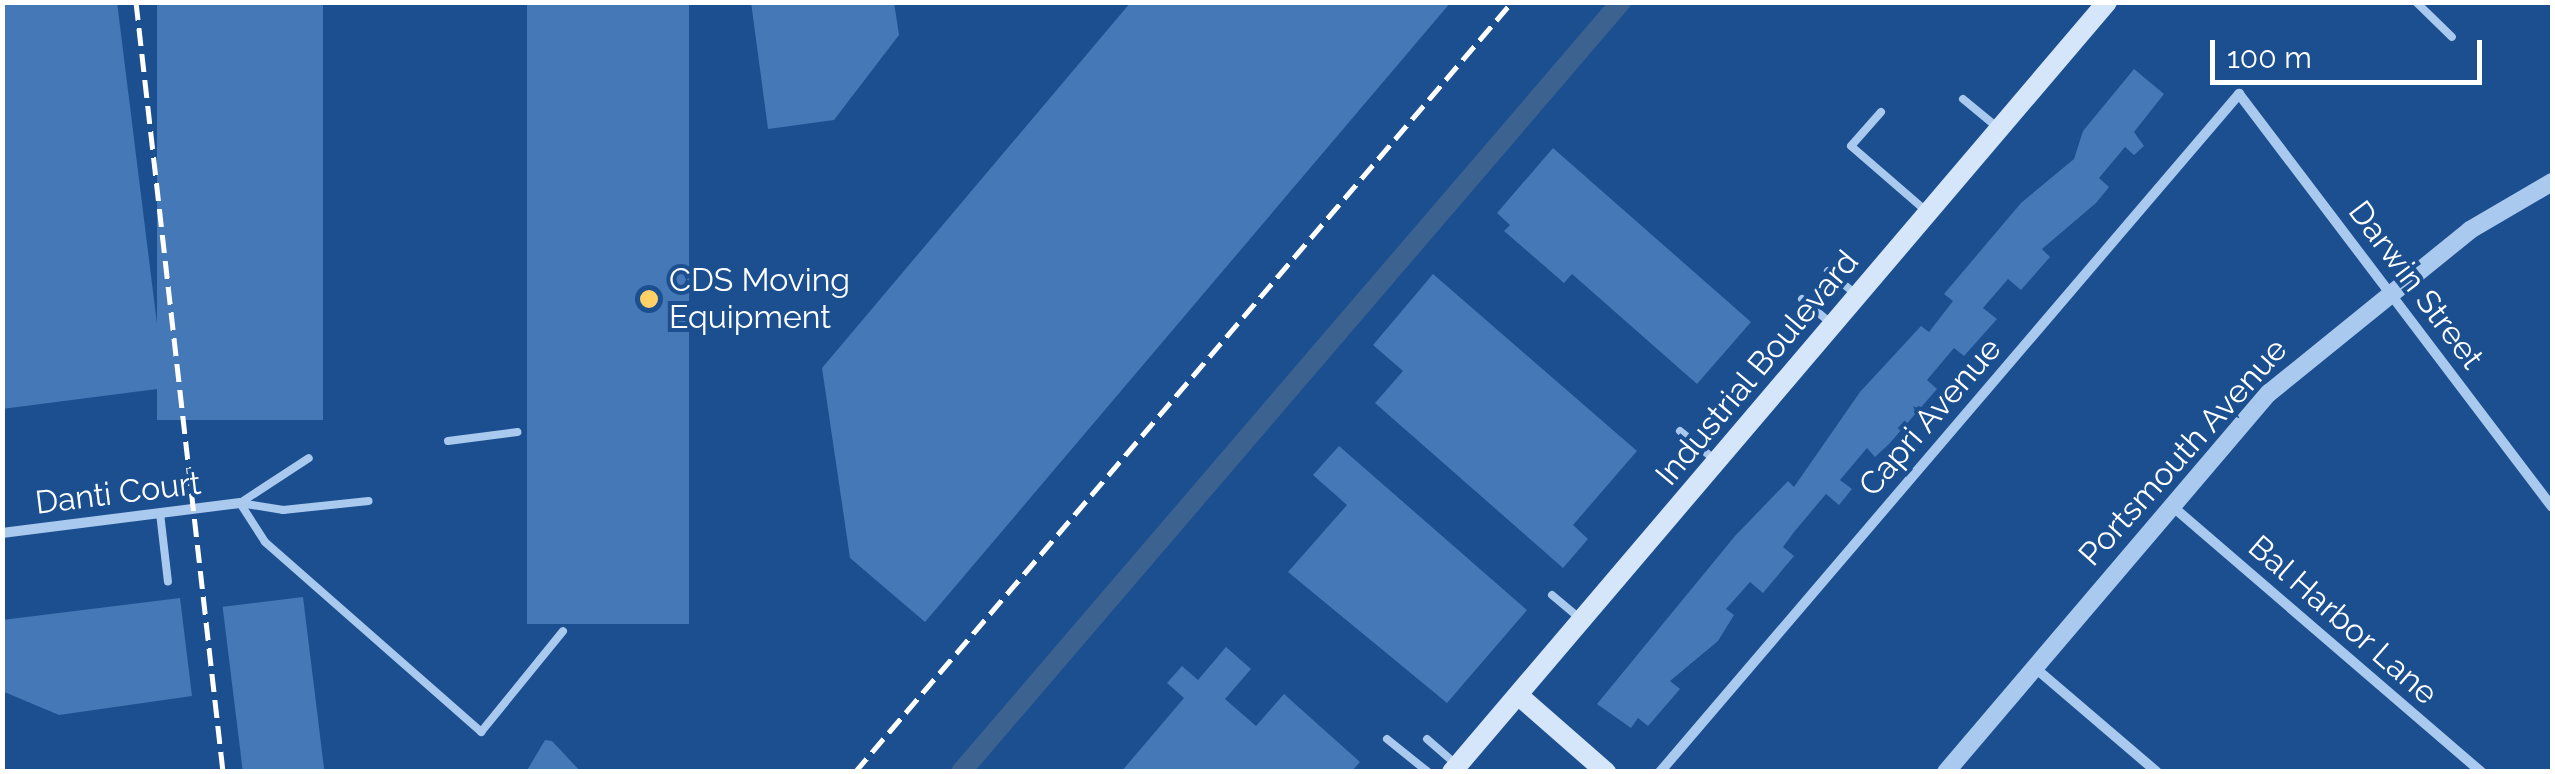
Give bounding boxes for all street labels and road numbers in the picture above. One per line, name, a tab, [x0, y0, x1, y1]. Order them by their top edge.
street label: Darwin Street	[2340, 194, 2492, 376]
street label: Industrial Boulevard	[1647, 243, 1867, 493]
street label: Capri Avenue	[1851, 330, 2009, 504]
street label: Portsmouth Avenue	[2071, 330, 2295, 574]
street label: Danti Court	[33, 464, 203, 522]
street label: Bal Harbor Lane	[2240, 527, 2446, 713]

